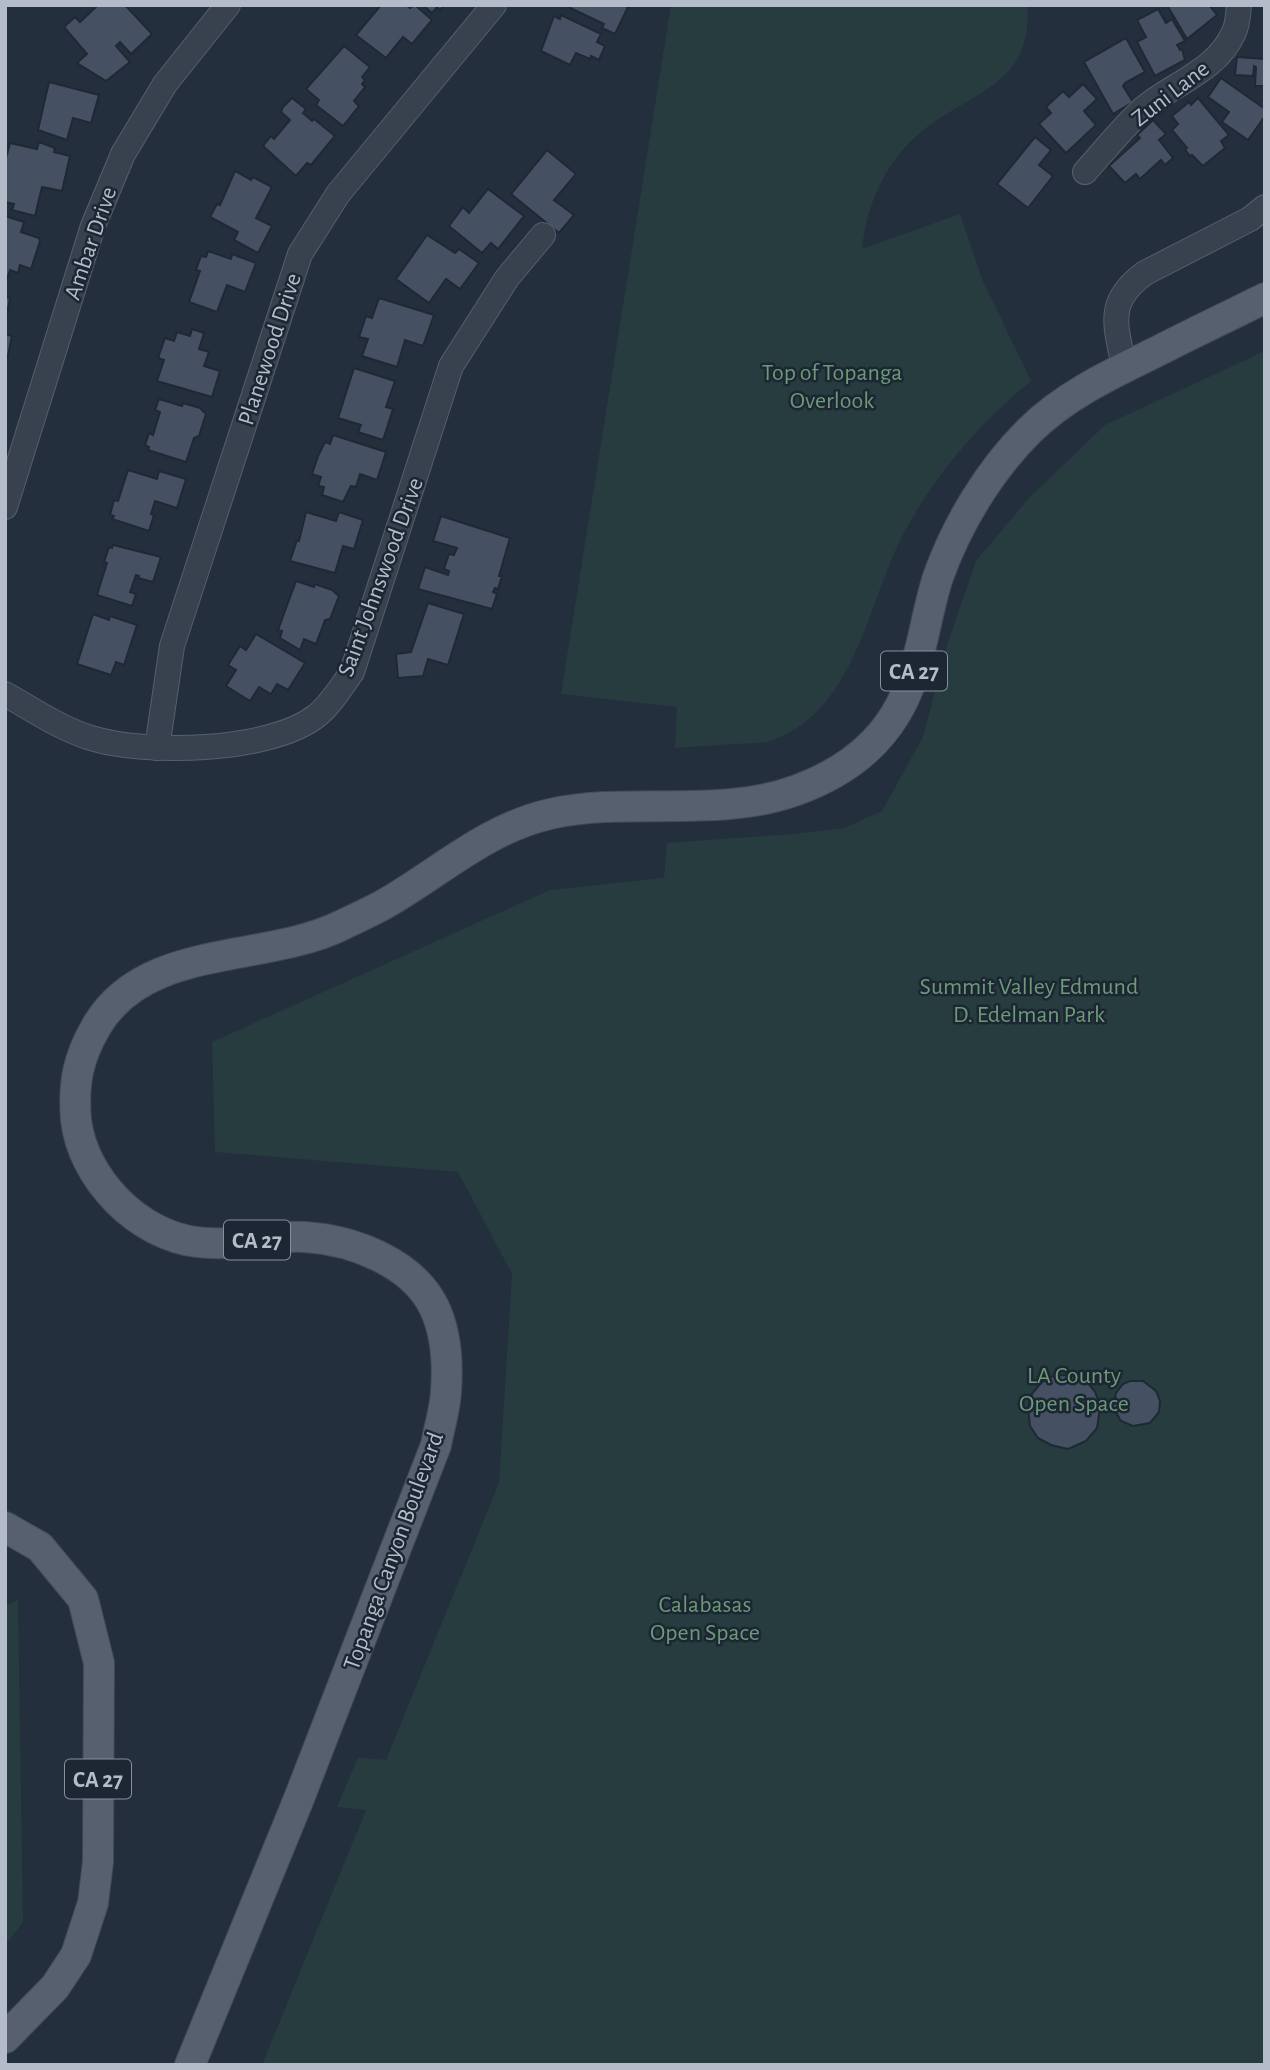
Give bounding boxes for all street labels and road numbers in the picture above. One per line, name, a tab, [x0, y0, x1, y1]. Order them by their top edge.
street label: Zuni Lane	[1127, 56, 1214, 131]
street label: Ambar Drive	[60, 184, 121, 303]
street label: Planewood Drive	[234, 270, 306, 428]
street label: Saint Johnswood Drive	[334, 475, 428, 680]
road number: CA 27	[881, 652, 947, 691]
road number: CA 27	[224, 1220, 290, 1260]
street label: Topanga Canyon Boulevard	[340, 1429, 448, 1674]
road number: CA 27	[65, 1760, 131, 1798]

